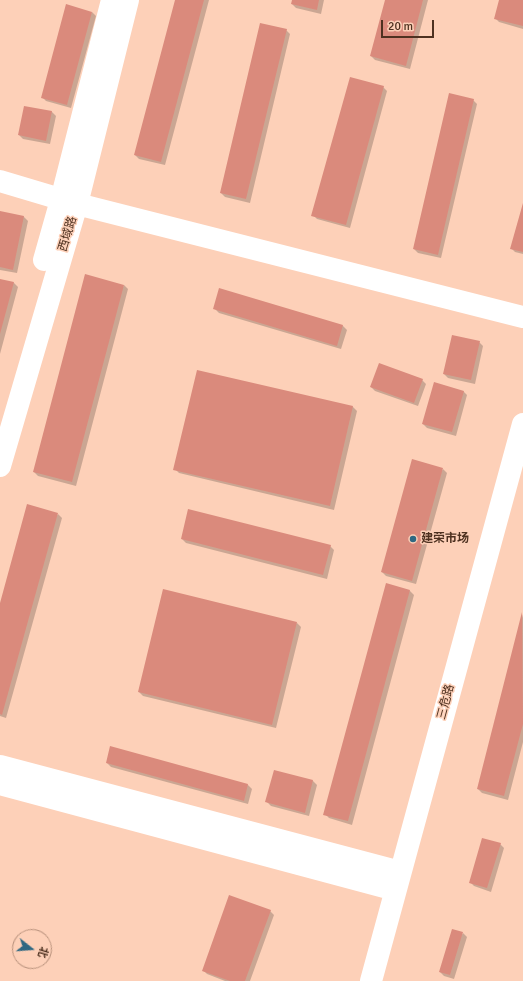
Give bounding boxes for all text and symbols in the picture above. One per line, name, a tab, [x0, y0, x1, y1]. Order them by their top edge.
scale bar	[383, 12, 436, 38]
text: 20 m	[388, 19, 413, 34]
street label: 西域路	[56, 215, 80, 253]
place label: 建荣市场	[421, 532, 469, 546]
marker: 建荣市场	[408, 534, 418, 544]
street label: 三危路	[434, 683, 458, 721]
north arrow	[12, 929, 52, 969]
text: 北	[35, 945, 51, 960]

